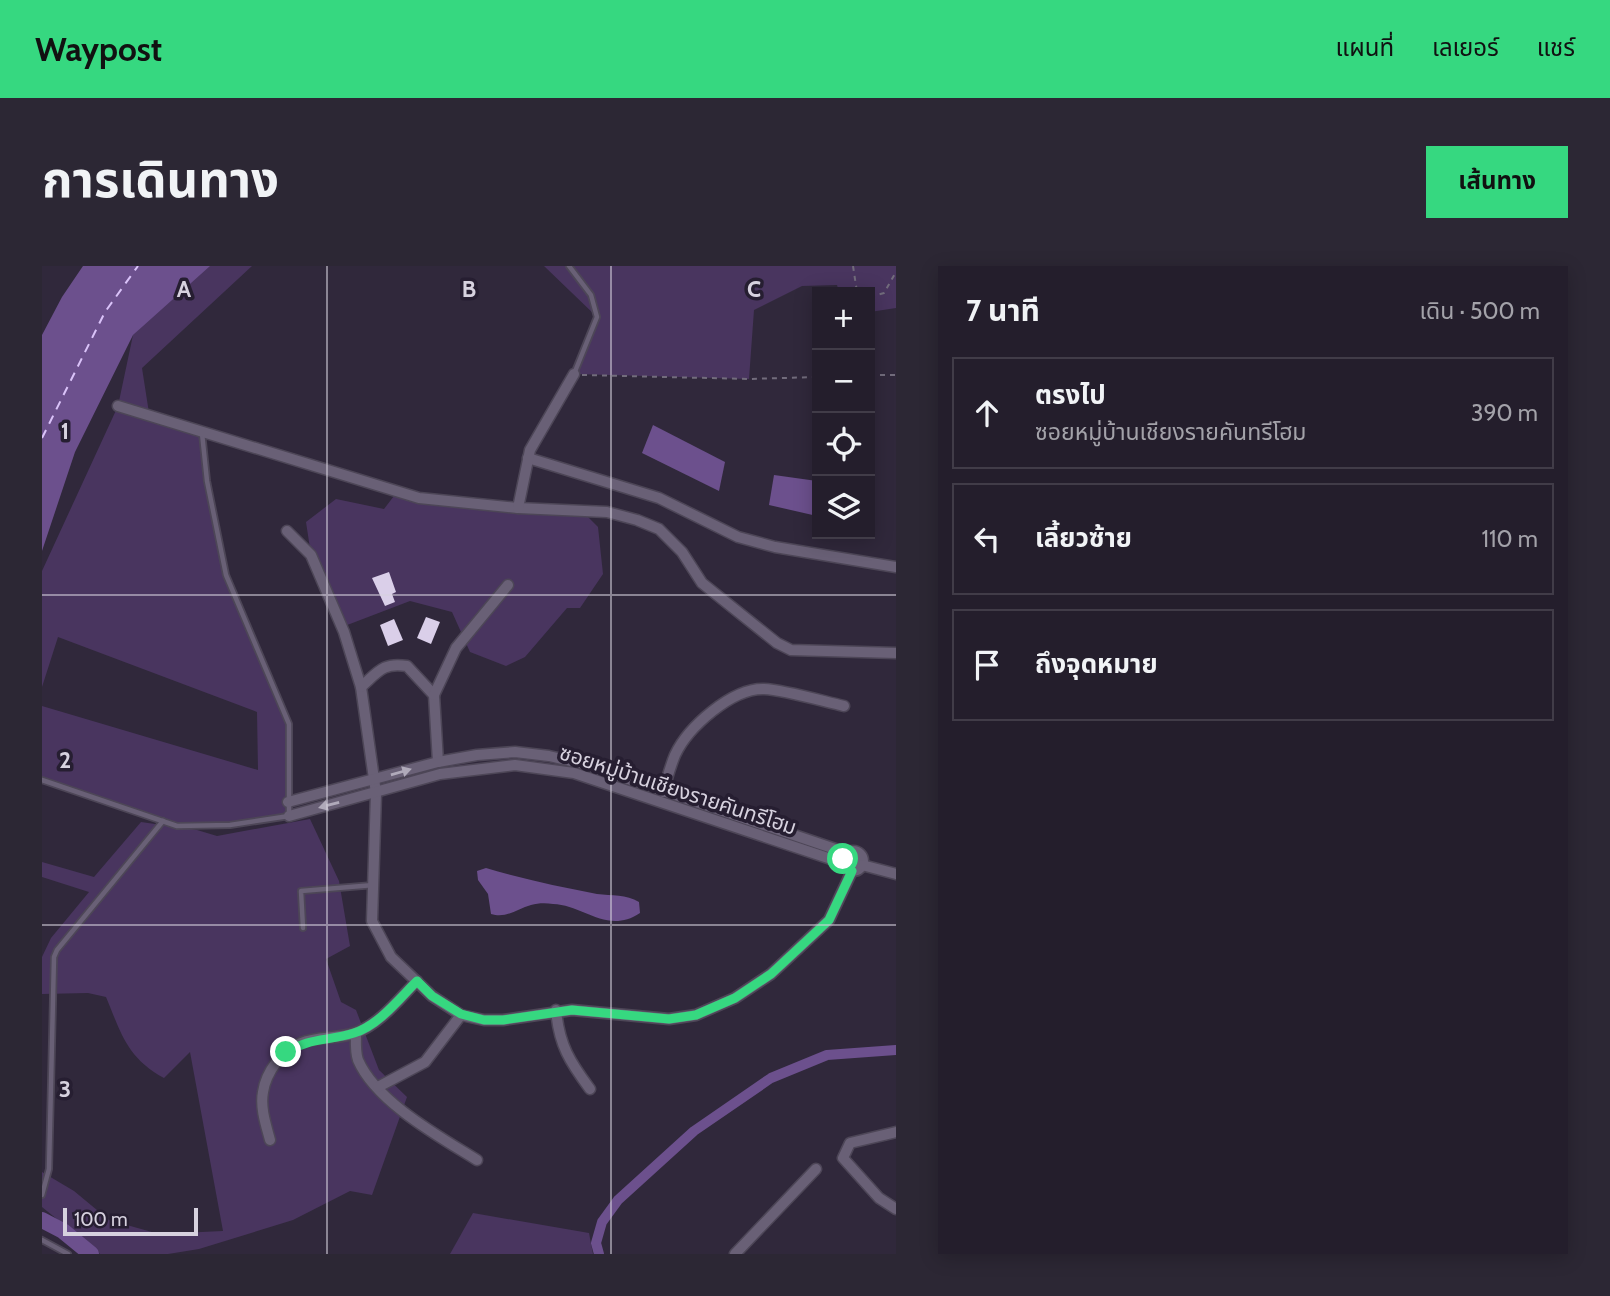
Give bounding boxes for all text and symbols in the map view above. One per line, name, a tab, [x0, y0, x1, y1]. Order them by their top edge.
text: Waypost	[35, 29, 162, 69]
text: แผนที่	[1336, 33, 1394, 62]
text: เลเยอร์	[1432, 33, 1499, 62]
text: แชร์	[1537, 33, 1575, 62]
button: เส้นทาง	[1426, 146, 1568, 218]
text: การเดินทาง	[42, 150, 279, 209]
text: A	[177, 275, 192, 303]
text: B	[462, 275, 476, 303]
text: C	[747, 275, 761, 303]
map controls	[812, 287, 875, 539]
button: +	[812, 287, 875, 350]
text: 7 นาที	[966, 292, 1040, 329]
text: เดิน · 500 m	[1419, 297, 1540, 325]
button: −	[812, 350, 875, 413]
text: ตรงไป	[1035, 379, 1106, 411]
icon: ahead	[968, 394, 1006, 432]
text: 390 m	[1471, 399, 1538, 427]
button: locate	[812, 413, 875, 476]
text: 1	[61, 417, 69, 445]
text: ซอยหมู่บ้านเชียงรายคันทรีโฮม	[1035, 418, 1306, 446]
button: layers	[812, 476, 875, 539]
icon: left	[968, 520, 1006, 558]
text: เลี้ยวซ้าย	[1035, 522, 1132, 554]
text: 110 m	[1482, 525, 1538, 553]
icon: arrive	[968, 646, 1006, 684]
text: ถึงจุดหมาย	[1035, 648, 1158, 680]
street label: ซอยหมู่บ้านเชียงรายคันทรีโฮม	[556, 739, 800, 841]
text: 2	[59, 746, 71, 774]
one-way arrow	[390, 766, 412, 777]
one-way arrow	[318, 800, 340, 811]
route start	[827, 843, 858, 874]
route end	[270, 1036, 301, 1067]
text: 3	[59, 1075, 71, 1103]
scale bar	[63, 1205, 198, 1237]
text: 100 m	[74, 1208, 128, 1231]

